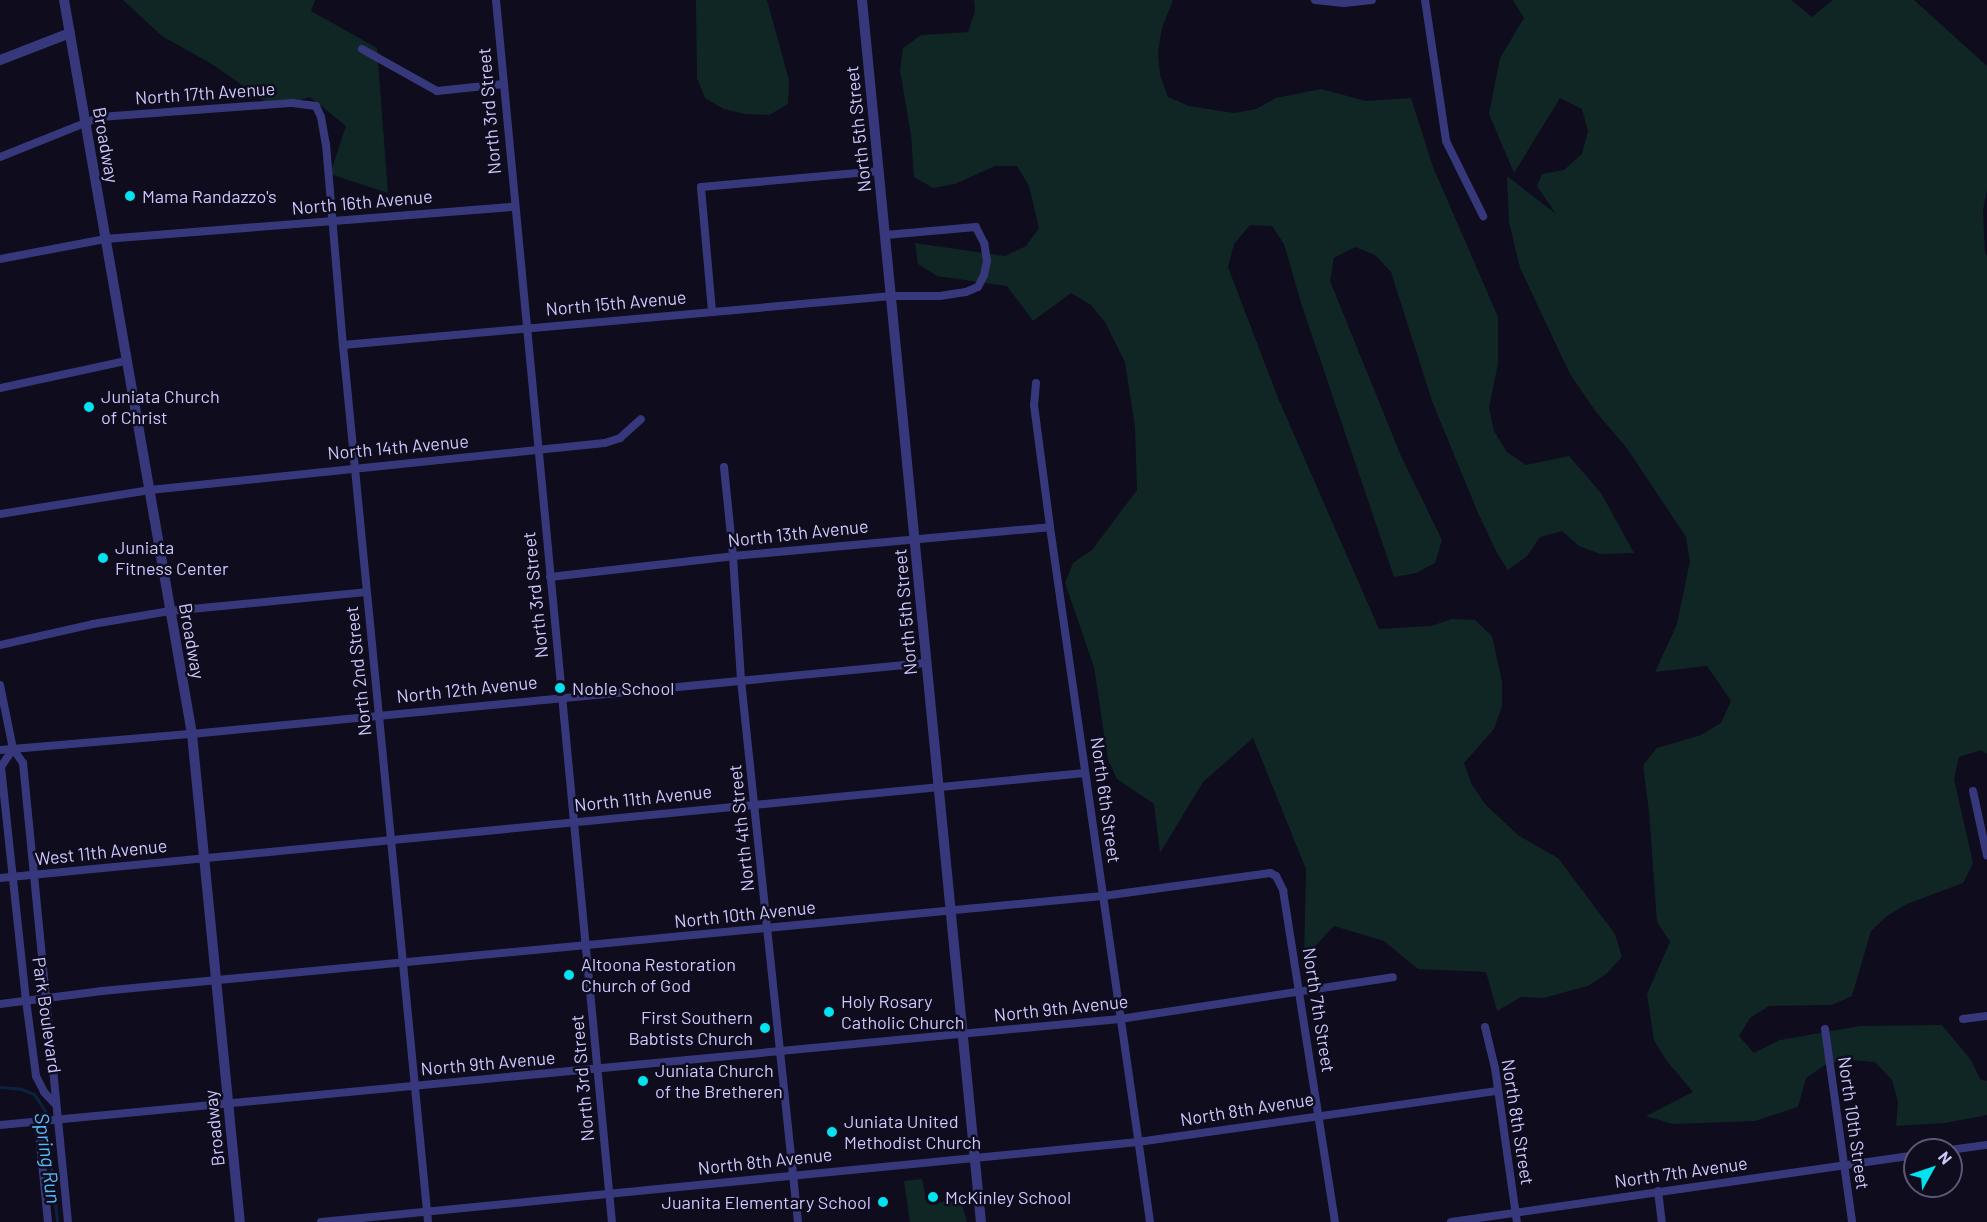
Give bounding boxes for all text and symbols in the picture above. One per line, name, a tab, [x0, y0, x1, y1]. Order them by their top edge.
street label: North 3rd Street	[473, 47, 505, 175]
street label: North 5th Street	[841, 65, 875, 193]
street label: North 17th Avenue	[134, 77, 276, 109]
street label: Broadway	[89, 105, 123, 185]
place label: Mama Randazzo's	[142, 185, 277, 207]
street label: North 16th Avenue	[291, 185, 433, 219]
marker: Mama Randazzo's	[123, 189, 137, 203]
street label: North 15th Avenue	[545, 286, 687, 320]
place label: Juniata Church of Christ	[101, 386, 220, 428]
marker: Juniata Church of Christ	[82, 400, 96, 414]
street label: North 14th Avenue	[326, 430, 470, 464]
street label: North 13th Avenue	[727, 515, 869, 551]
street label: North 3rd Street	[518, 531, 552, 659]
place label: Juniata Fitness Center	[115, 537, 229, 580]
street label: North 5th Street	[889, 548, 921, 676]
marker: Juniata Fitness Center	[96, 551, 110, 565]
street label: Broadway	[175, 601, 209, 681]
street label: North 2nd Street	[340, 605, 376, 737]
street label: North 12th Avenue	[395, 671, 539, 707]
place label: Noble School	[572, 677, 674, 699]
marker: Noble School	[553, 681, 567, 695]
street label: North 6th Street	[1086, 736, 1126, 864]
street label: North 4th Street	[724, 763, 758, 893]
street label: North 11th Avenue	[573, 780, 713, 816]
street label: West 11th Avenue	[34, 834, 168, 870]
street label: North 10th Avenue	[673, 896, 817, 932]
street label: North 7th Street	[1298, 946, 1340, 1074]
place label: Altoona Restoration Church of God	[581, 954, 736, 996]
street label: Park Boulevard	[28, 956, 66, 1074]
marker: Altoona Restoration Church of God	[562, 968, 576, 982]
street label: North 9th Avenue	[993, 990, 1129, 1026]
place label: Holy Rosary Catholic Church	[841, 991, 964, 1034]
marker: Holy Rosary Catholic Church	[822, 1005, 836, 1019]
place label: First Southern Babtists Church	[628, 1007, 753, 1050]
street label: North 3rd Street	[566, 1014, 598, 1142]
marker: First Southern Babtists Church	[758, 1021, 772, 1035]
street label: North 9th Avenue	[420, 1046, 556, 1080]
street label: North 10th Street	[1834, 1055, 1874, 1191]
street label: North 8th Street	[1497, 1058, 1539, 1186]
place label: Juniata Church of the Bretheren	[655, 1060, 783, 1102]
marker: Juniata Church of the Bretheren	[636, 1074, 650, 1088]
street label: North 8th Avenue	[1179, 1088, 1315, 1130]
street label: Broadway	[199, 1089, 229, 1167]
water label: Spring Run	[30, 1111, 66, 1205]
place label: Juniata United Methodist Church	[844, 1111, 981, 1154]
marker: Juniata United Methodist Church	[825, 1125, 839, 1139]
north arrow	[1903, 1138, 1963, 1198]
street label: North 8th Avenue	[697, 1143, 833, 1179]
text: N	[1935, 1147, 1956, 1168]
street label: North 7th Avenue	[1613, 1152, 1749, 1192]
place label: McKinley School	[945, 1186, 1071, 1208]
marker: McKinley School	[926, 1190, 940, 1204]
place label: Juanita Elementary School	[662, 1191, 871, 1213]
marker: Juanita Elementary School	[876, 1195, 890, 1209]

